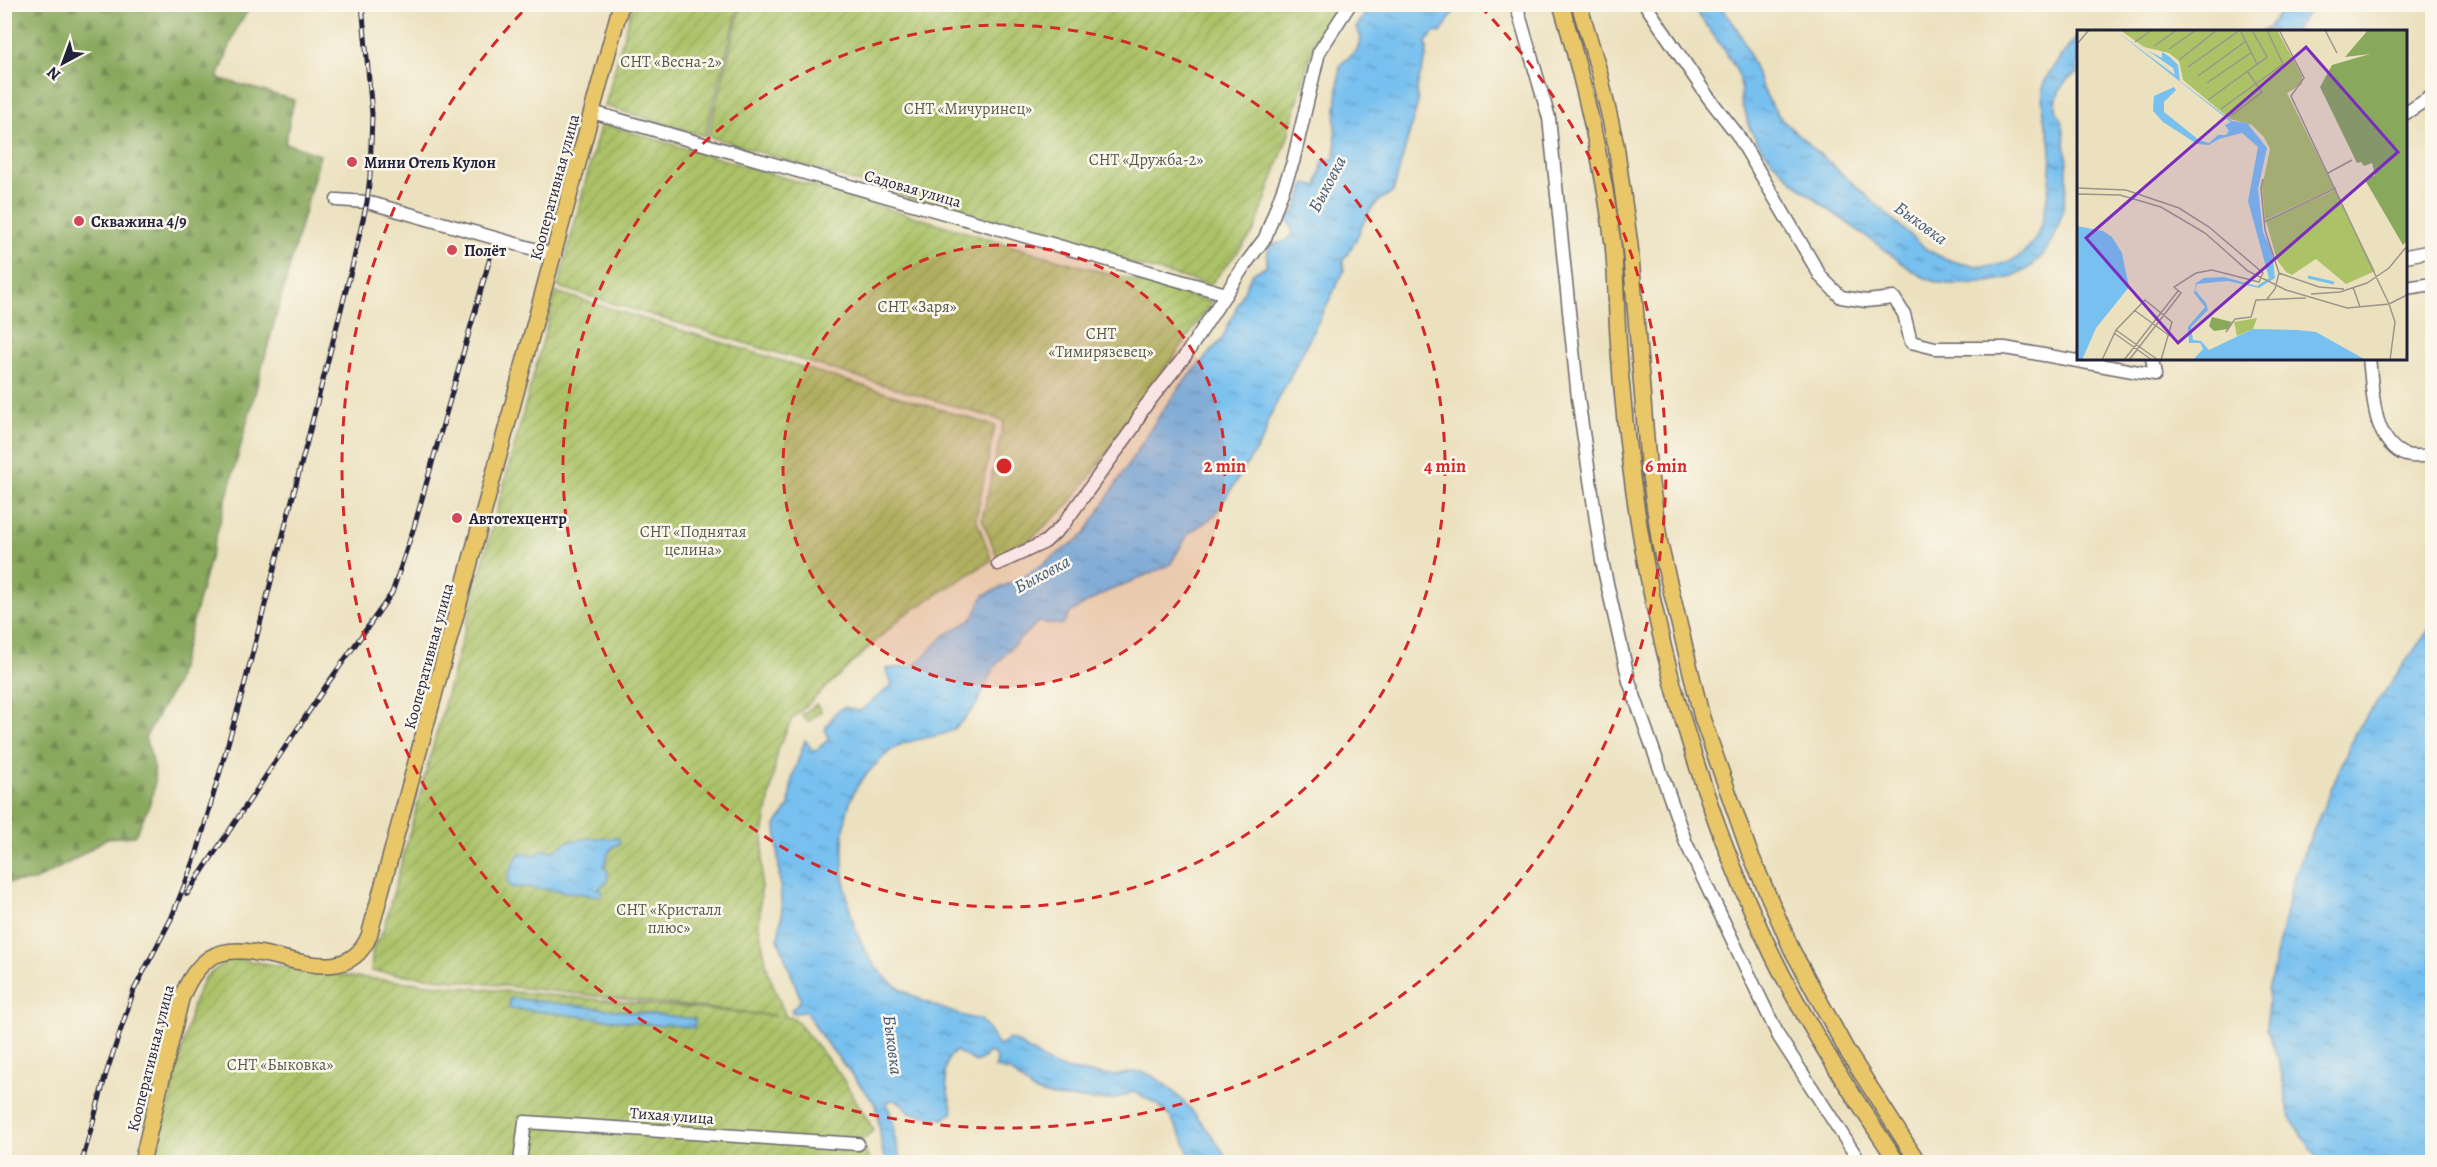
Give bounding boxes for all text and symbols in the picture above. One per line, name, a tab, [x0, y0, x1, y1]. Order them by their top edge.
inset map	[2077, 30, 2407, 360]
north arrow	[33, 33, 93, 93]
park label: СНТ «Весна-2»	[620, 51, 722, 73]
text: N	[42, 61, 65, 86]
park label: СНТ «Мичуринец»	[904, 98, 1032, 120]
street label: Кооперативная улица	[525, 111, 585, 263]
park label: СНТ «Дружба-2»	[1089, 149, 1203, 171]
place label: Мини Отель Кулон	[364, 152, 496, 174]
water label: Быковка	[1302, 152, 1352, 216]
marker: Мини Отель Кулон	[345, 155, 359, 169]
street label: Садовая улица	[862, 165, 964, 213]
water label: Быковка	[1890, 196, 1952, 250]
place label: Скважина 4/9	[91, 211, 187, 233]
marker: Скважина 4/9	[72, 214, 86, 228]
place label: Полёт	[464, 240, 507, 262]
marker: Полёт	[445, 243, 459, 257]
park label: СНТ «Заря»	[878, 296, 957, 318]
park label: СНТ «Тимирязевец»	[1048, 323, 1154, 363]
text: 2 min	[1204, 454, 1246, 478]
text: 4 min	[1424, 454, 1466, 478]
text: 6 min	[1645, 454, 1687, 478]
centre of rings	[994, 456, 1014, 476]
place label: Автотехцентр	[468, 508, 567, 530]
marker: Автотехцентр	[450, 511, 464, 525]
park label: СНТ «Поднятая целина»	[640, 521, 747, 561]
water label: Быковка	[1010, 549, 1074, 599]
street label: Кооперативная улица	[399, 580, 459, 732]
park label: СНТ «Кристалл плюс»	[616, 899, 722, 939]
street label: Кооперативная улица	[122, 982, 180, 1134]
water label: Быковка	[877, 1014, 909, 1076]
park label: СНТ «Быковка»	[227, 1054, 333, 1076]
street label: Тихая улица	[629, 1102, 715, 1130]

